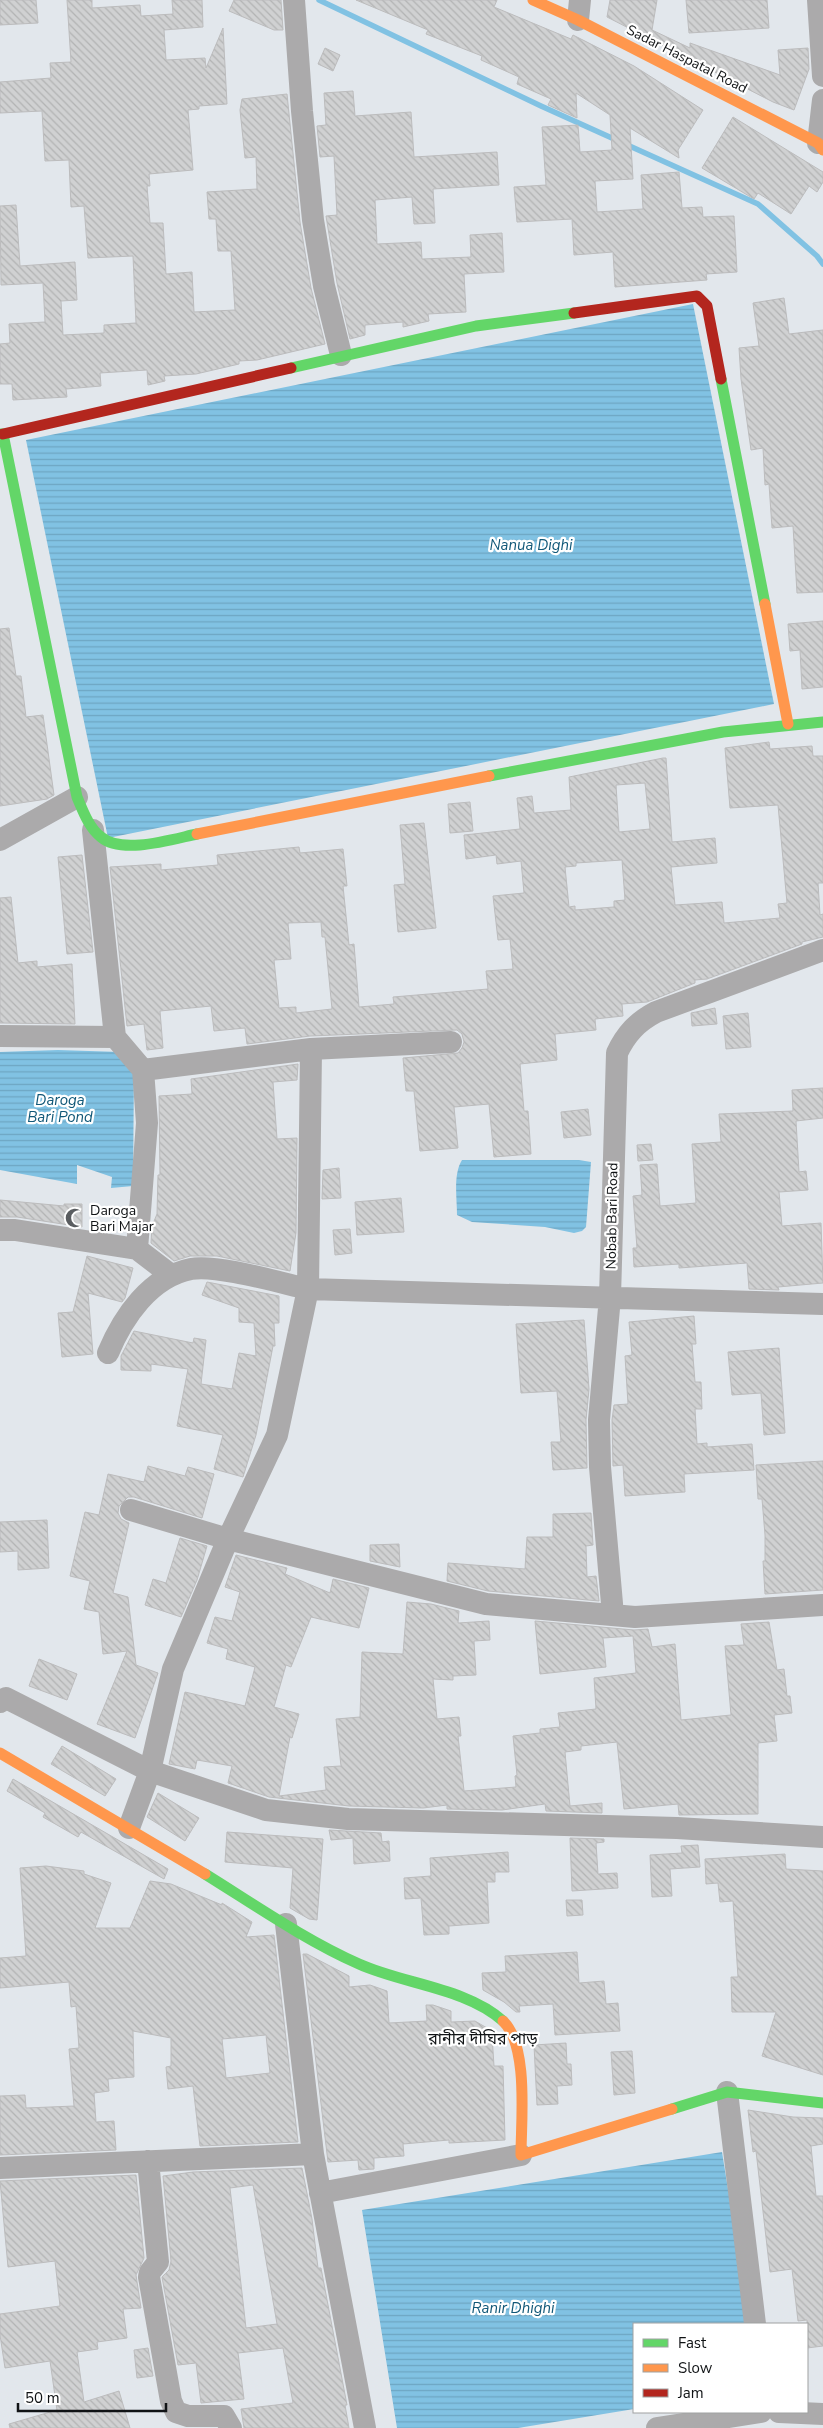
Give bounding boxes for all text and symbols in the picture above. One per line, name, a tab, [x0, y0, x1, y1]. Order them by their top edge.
street label: Sadar Haspatal Road	[623, 20, 751, 98]
water label: Nanua Dighi	[489, 535, 573, 555]
water label: Daroga Bari Pond	[27, 1090, 93, 1127]
street label: Nobab Bari Road	[602, 1162, 622, 1270]
place label: Daroga Bari Majar	[90, 1201, 154, 1236]
mosque icon: Daroga Bari Majar	[64, 1207, 86, 1229]
district label: রানীর দীঘির পাড়	[427, 2028, 538, 2050]
water label: Ranir Dhighi	[471, 2298, 555, 2318]
legend	[633, 2323, 808, 2413]
text: Fast	[678, 2333, 707, 2353]
text: Slow	[678, 2358, 713, 2378]
scale bar	[18, 2380, 165, 2412]
text: Jam	[677, 2383, 704, 2403]
text: 50 m	[25, 2388, 60, 2408]

